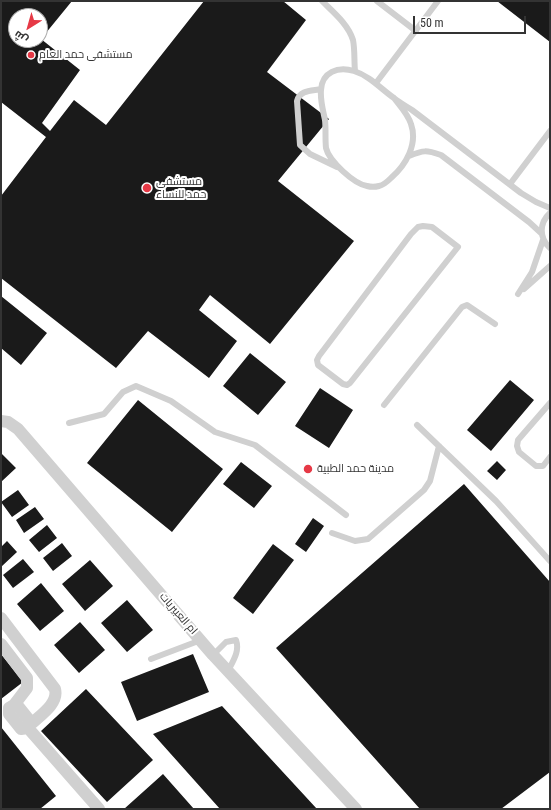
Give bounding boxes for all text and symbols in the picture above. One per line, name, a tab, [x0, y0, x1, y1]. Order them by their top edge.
north arrow	[8, 8, 48, 48]
scale bar	[415, 8, 528, 34]
text: 50 m	[420, 16, 444, 30]
text: ش	[12, 28, 31, 47]
place label: مستشفى حمد العام	[39, 48, 133, 62]
marker: مستشفى حمد العام	[26, 50, 36, 60]
place label: مستشفى حمد للنساء	[156, 175, 206, 201]
marker: مستشفى حمد للنساء	[141, 182, 153, 194]
place label: مدينة حمد الطبية	[317, 462, 394, 476]
marker: مدينة حمد الطبية	[302, 463, 314, 475]
street label: ام العبيريات	[156, 590, 200, 638]

